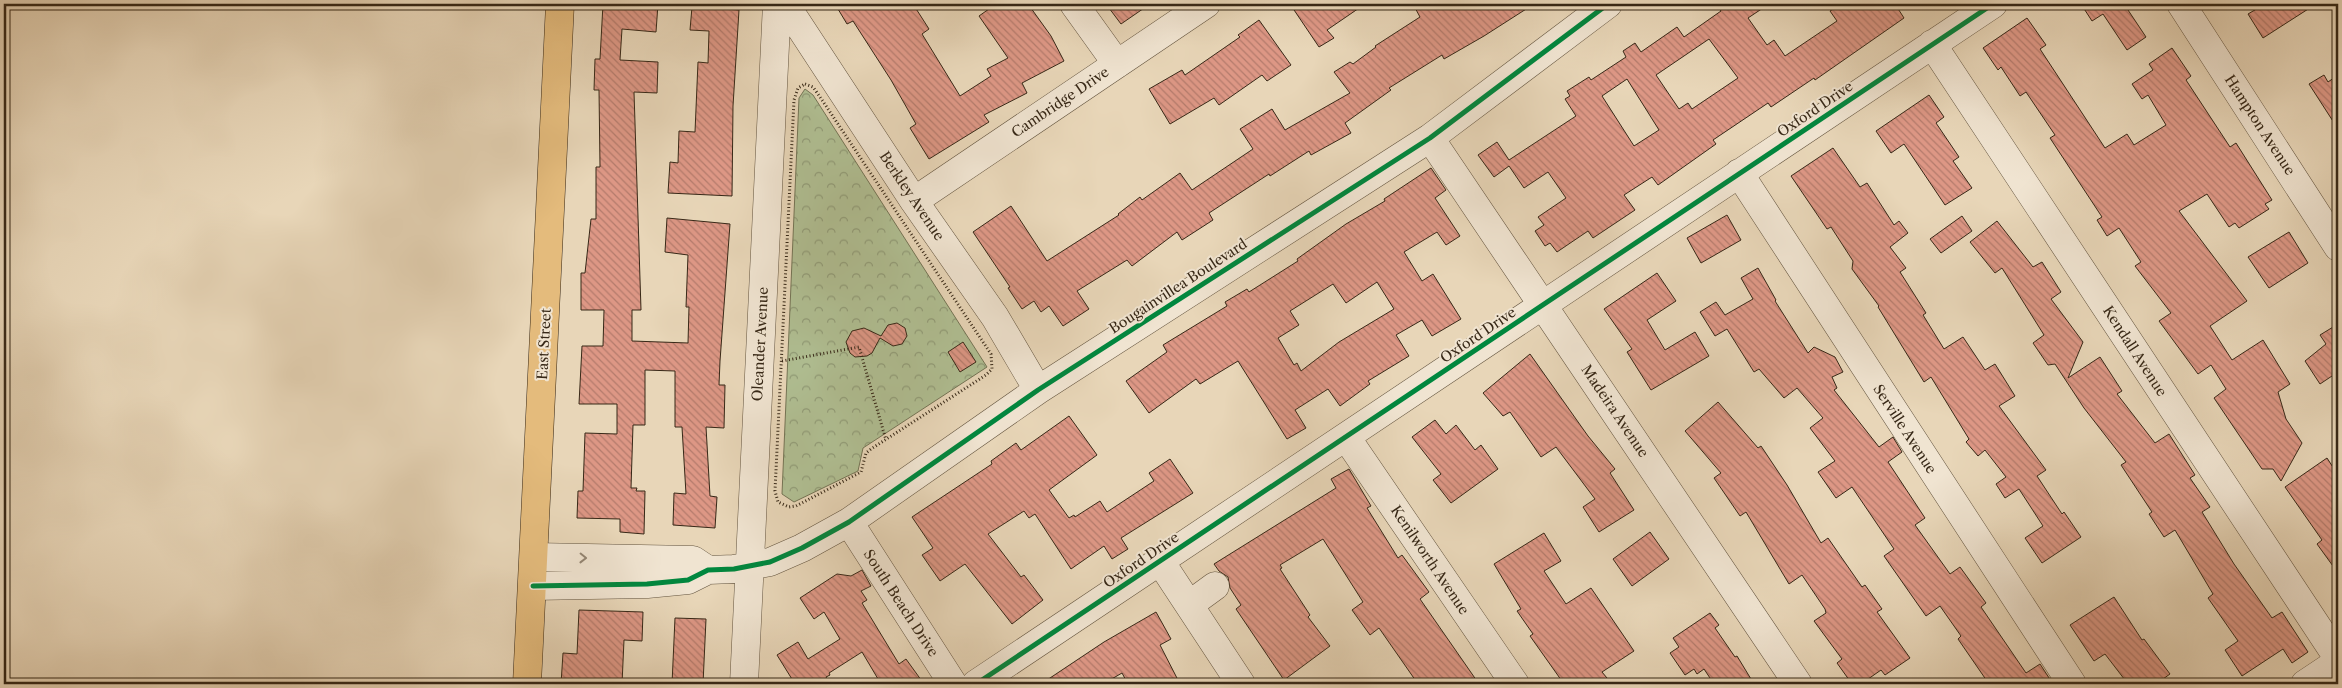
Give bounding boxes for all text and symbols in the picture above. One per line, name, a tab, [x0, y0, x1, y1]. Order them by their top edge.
street label: Cambridge Drive	[1008, 63, 1112, 141]
street label: Hampton Avenue	[2221, 71, 2299, 179]
street label: Oxford Drive	[1774, 77, 1856, 141]
street label: Berkley Avenue	[876, 148, 949, 244]
street label: Bougainvillea Boulevard	[1106, 234, 1251, 337]
street label: Oleander Avenue	[748, 286, 772, 402]
street label: Kendall Avenue	[2099, 302, 2171, 400]
street label: Oxford Drive	[1437, 303, 1519, 367]
street label: East Street	[533, 308, 555, 380]
street label: Madeira Avenue	[1577, 361, 1653, 461]
street label: Serville Avenue	[1869, 381, 1941, 477]
street label: Kenilworth Avenue	[1387, 502, 1473, 618]
street label: Oxford Drive	[1100, 528, 1182, 592]
street label: South Beach Drive	[860, 546, 942, 660]
one-way arrow	[579, 553, 587, 563]

